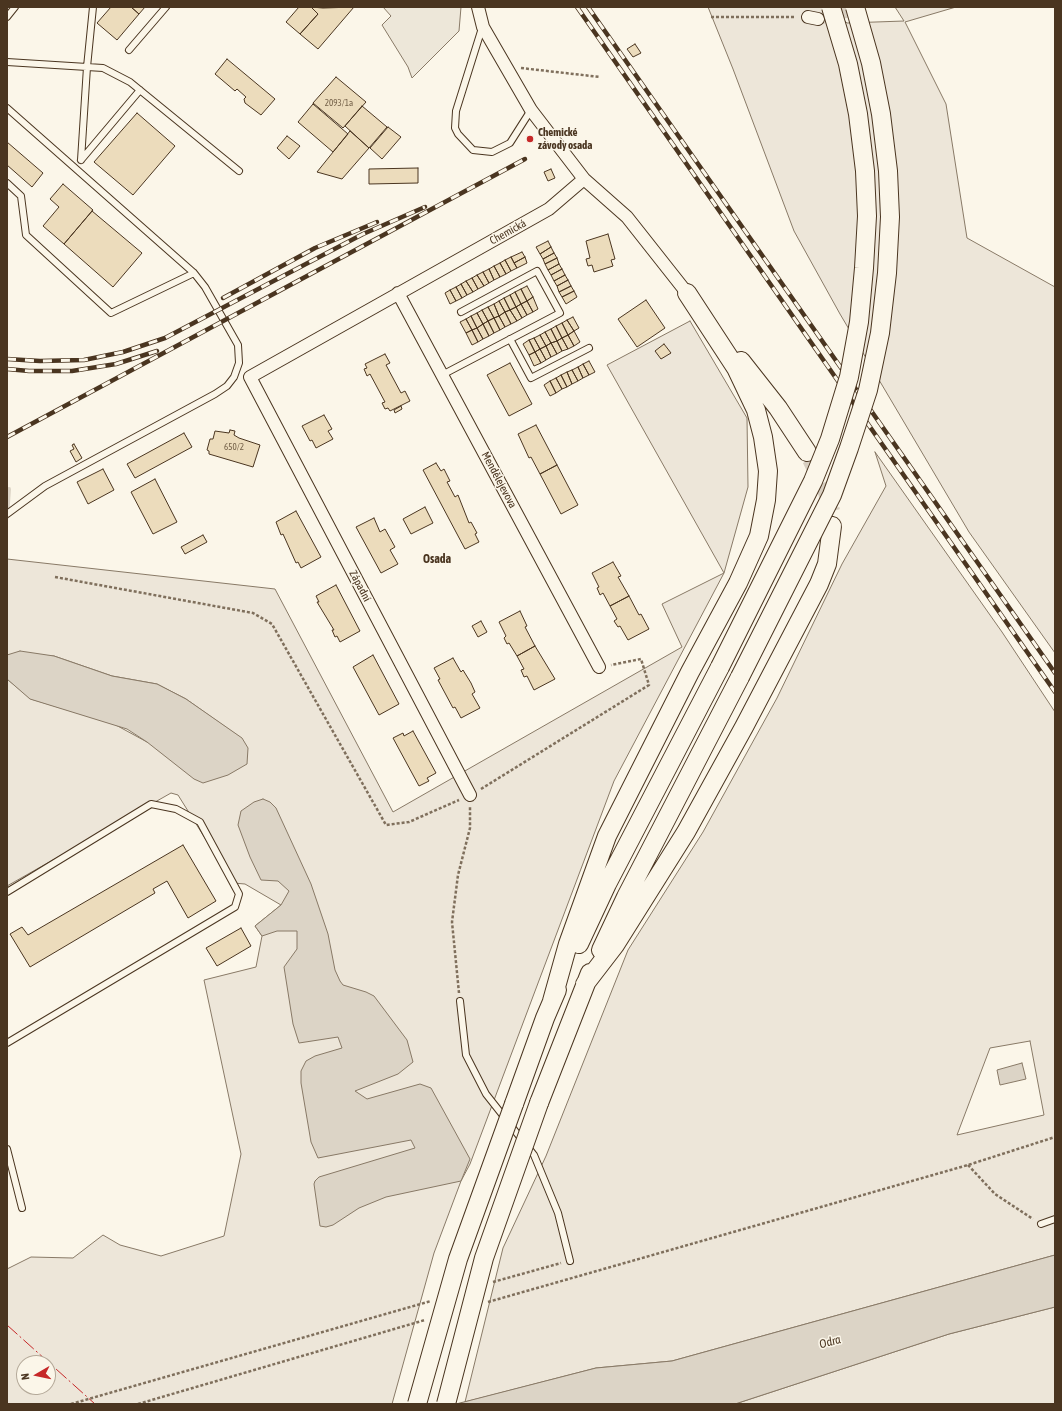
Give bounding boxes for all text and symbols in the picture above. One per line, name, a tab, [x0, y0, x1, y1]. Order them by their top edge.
house number: 2093/1a	[325, 98, 353, 108]
place label: Chemické závody osada	[538, 126, 592, 152]
marker: Chemické závody osada	[525, 134, 535, 144]
street label: Chemická	[487, 217, 529, 247]
house number: 650/2	[224, 442, 244, 452]
street label: Mendělejevova	[479, 449, 519, 511]
district label: Osada	[423, 552, 451, 566]
street label: Západní	[346, 568, 374, 604]
water label: Odra	[818, 1332, 842, 1352]
north arrow	[16, 1355, 56, 1395]
text: N	[19, 1373, 32, 1381]

